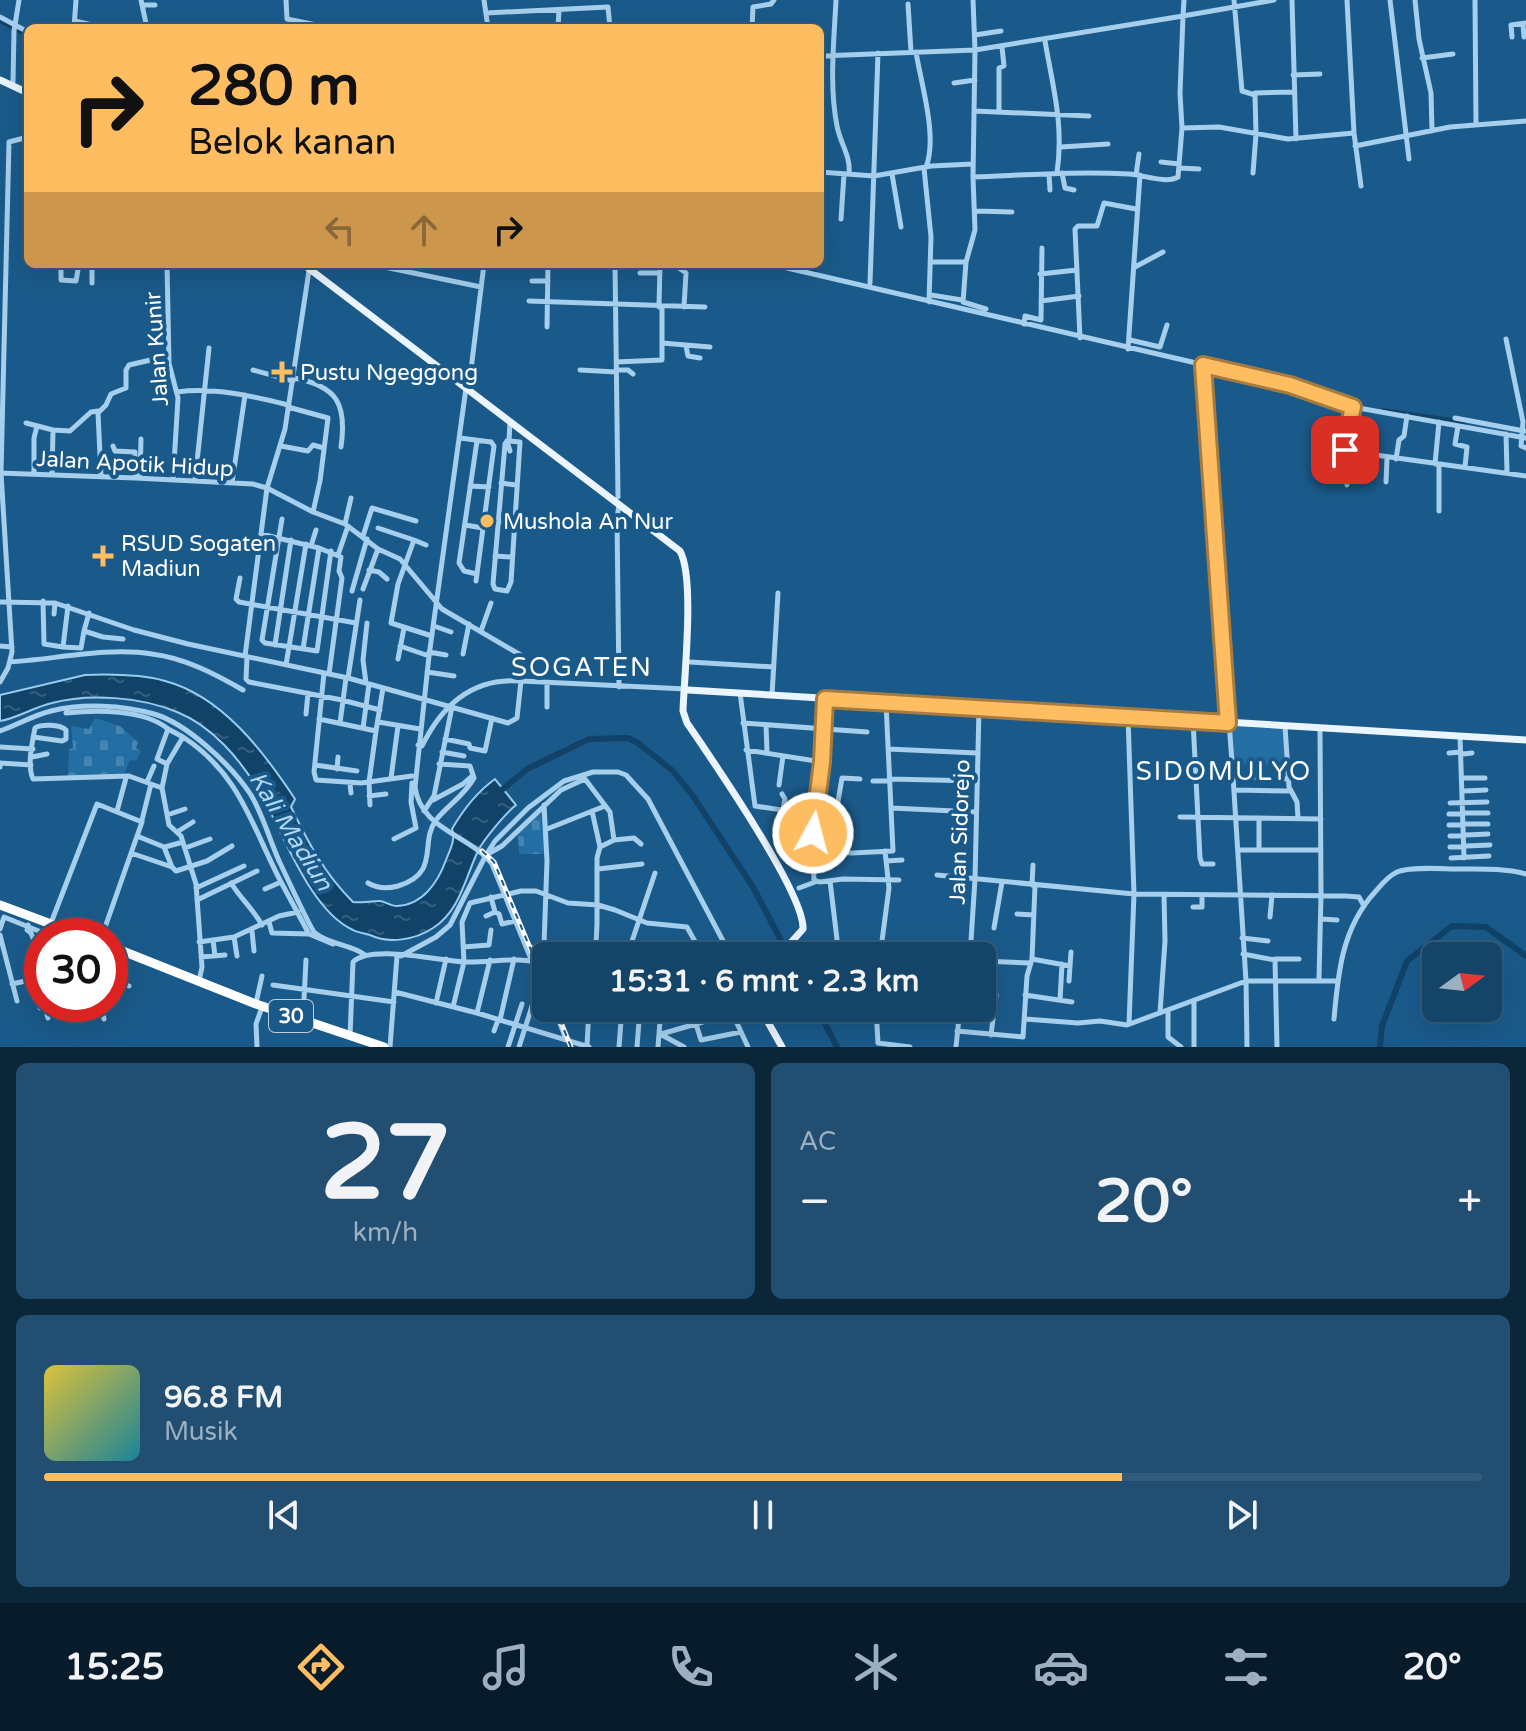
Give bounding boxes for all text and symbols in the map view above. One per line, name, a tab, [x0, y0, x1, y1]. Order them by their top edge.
text: 280 m	[188, 53, 359, 120]
icon: right	[56, 56, 160, 160]
text: Belok kanan	[188, 121, 397, 164]
icon: left	[318, 208, 362, 252]
icon: ahead	[402, 208, 446, 252]
icon: right	[486, 208, 530, 252]
street label: Jalan Kunir	[140, 290, 174, 407]
place label: Pustu Ngeggong	[300, 360, 478, 386]
marker: Pustu Ngeggong	[271, 361, 293, 383]
pin	[1311, 416, 1379, 484]
icon: arrive	[1323, 428, 1367, 472]
street label: Jalan Apotik Hidup	[36, 446, 234, 482]
place label: Mushola An Nur	[503, 509, 673, 535]
marker: Mushola An Nur	[478, 512, 496, 530]
place label: RSUD Sogaten Madiun	[121, 531, 276, 582]
marker: RSUD Sogaten Madiun	[92, 545, 114, 567]
district label: SOGATEN	[511, 652, 653, 683]
district label: SIDOMULYO	[1136, 756, 1312, 787]
street label: Jalan Sidorejo	[944, 759, 976, 905]
water label: Kali Madiun	[243, 766, 339, 897]
position arrow	[771, 791, 855, 875]
speed limit sign: 30	[24, 918, 128, 1022]
north arrow	[1422, 942, 1502, 1022]
map controls	[1422, 942, 1502, 1022]
text: 15:31 · 6 mnt · 2.3 km	[609, 963, 919, 1000]
road number: 30	[269, 1000, 313, 1032]
text: 27	[320, 1102, 451, 1227]
text: AC	[799, 1126, 836, 1157]
text: 20°	[1095, 1166, 1193, 1238]
text: −	[799, 1176, 830, 1229]
text: +	[1457, 1176, 1482, 1229]
text: km/h	[353, 1217, 418, 1248]
text: 96.8 FM	[164, 1379, 283, 1416]
text: Musik	[164, 1416, 238, 1447]
icon: previous	[262, 1493, 306, 1537]
icon: pause	[741, 1493, 785, 1537]
icon: next	[1220, 1493, 1264, 1537]
icon: directions	[293, 1639, 349, 1695]
icon: music	[478, 1639, 534, 1695]
icon: phone	[663, 1639, 719, 1695]
icon: climate	[848, 1639, 904, 1695]
icon: car	[1033, 1639, 1089, 1695]
icon: filters	[1218, 1639, 1274, 1695]
text: 15:25	[64, 1646, 164, 1689]
text: 20°	[1403, 1646, 1462, 1689]

